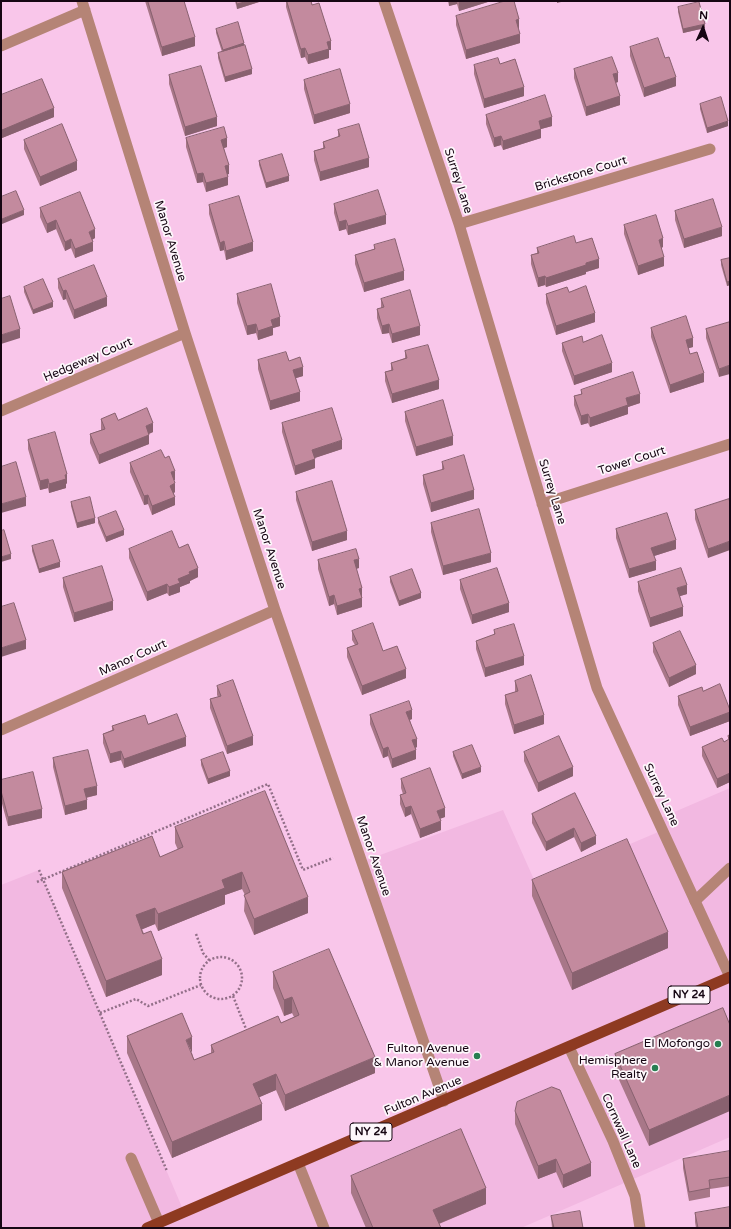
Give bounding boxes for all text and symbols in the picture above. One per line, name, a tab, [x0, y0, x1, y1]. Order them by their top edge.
north arrow	[683, 8, 723, 48]
text: N	[699, 9, 708, 22]
street label: Surrey Lane	[441, 147, 475, 215]
street label: Brickstone Court	[533, 153, 629, 195]
street label: Manor Avenue	[151, 199, 189, 283]
street label: Hedgeway Court	[41, 335, 135, 385]
street label: Tower Court	[597, 443, 667, 479]
street label: Surrey Lane	[535, 458, 569, 526]
street label: Manor Avenue	[249, 507, 289, 591]
street label: Manor Court	[97, 637, 169, 679]
street label: Surrey Lane	[640, 761, 682, 829]
street label: Manor Avenue	[353, 814, 393, 898]
road number: NY 24	[668, 986, 710, 1004]
place label: El Mofongo	[644, 1037, 710, 1051]
marker: El Mofongo	[713, 1039, 723, 1049]
place label: Fulton Avenue & Manor Avenue	[373, 1042, 469, 1070]
marker: Fulton Avenue & Manor Avenue	[472, 1051, 482, 1061]
place label: Hemisphere Realty	[579, 1054, 647, 1082]
marker: Hemisphere Realty	[650, 1063, 660, 1073]
street label: Fulton Avenue	[382, 1073, 464, 1119]
street label: Cornwall Lane	[598, 1091, 644, 1171]
road number: NY 24	[350, 1123, 392, 1141]

